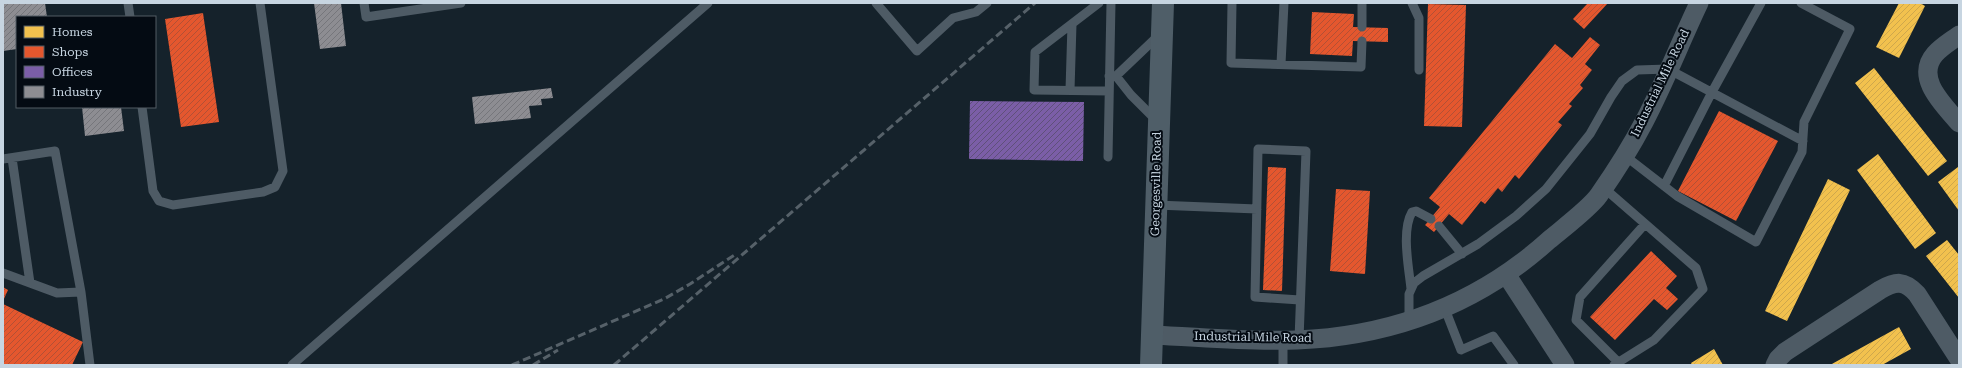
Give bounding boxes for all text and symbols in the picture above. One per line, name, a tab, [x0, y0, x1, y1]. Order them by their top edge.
legend	[16, 16, 156, 108]
text: Homes	[52, 25, 93, 39]
street label: Industrial Mile Road	[1628, 27, 1692, 139]
text: Shops	[52, 45, 88, 59]
text: Offices	[52, 65, 93, 79]
text: Industry	[52, 85, 103, 99]
street label: Georgesville Road	[1148, 131, 1164, 236]
street label: Industrial Mile Road	[1194, 329, 1312, 345]

